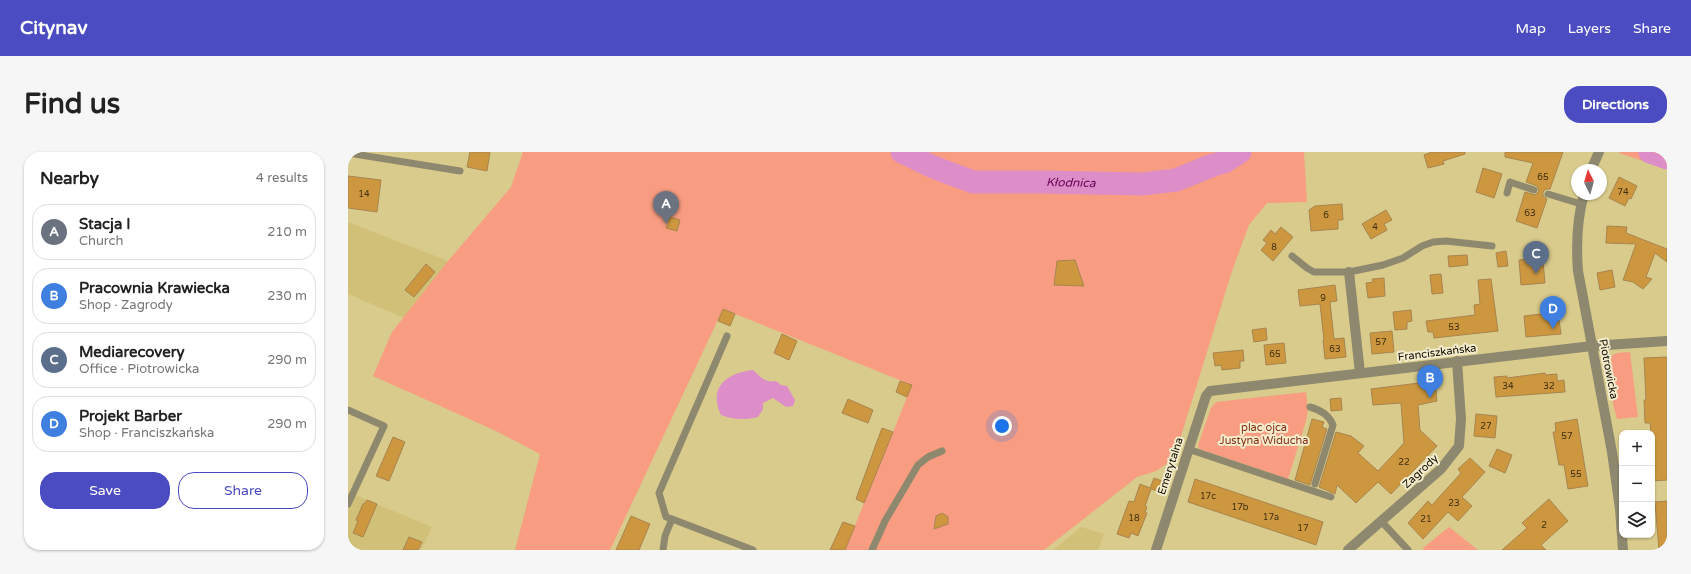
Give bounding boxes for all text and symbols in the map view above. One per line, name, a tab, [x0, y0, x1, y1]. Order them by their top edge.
text: Citynav	[20, 17, 87, 39]
text: Map	[1516, 20, 1546, 37]
text: Layers	[1568, 20, 1611, 37]
text: Share	[1633, 20, 1671, 37]
button: Directions	[1564, 86, 1667, 123]
text: Find us	[24, 87, 120, 121]
north arrow	[1571, 164, 1607, 200]
text: Nearby	[40, 168, 99, 189]
text: 4 results	[256, 170, 308, 186]
house number: 65	[1537, 172, 1549, 183]
water label: Kłodnica	[1046, 175, 1096, 190]
house number: 74	[1617, 187, 1629, 198]
house number: 14	[358, 189, 370, 200]
pin: A	[653, 191, 679, 224]
house number: 63	[1524, 208, 1536, 219]
house number: 6	[1323, 210, 1329, 221]
text: Stacja I	[79, 215, 130, 233]
house number: 4	[1372, 222, 1378, 233]
text: A	[49, 224, 59, 240]
text: 210 m	[267, 224, 307, 240]
text: Church	[79, 233, 123, 249]
pin: C	[1523, 241, 1549, 274]
house number: 8	[1271, 242, 1277, 253]
text: Pracownia Krawiecka	[79, 279, 230, 297]
text: B	[49, 288, 59, 304]
text: 230 m	[267, 288, 307, 304]
house number: 9	[1320, 293, 1326, 304]
pin: D	[1540, 296, 1566, 329]
text: Shop · Zagrody	[79, 297, 173, 313]
house number: 53	[1448, 322, 1460, 333]
house number: 57	[1375, 337, 1387, 348]
street label: Piotrowicka	[1596, 338, 1621, 400]
street label: Franciszkańska	[1397, 341, 1477, 364]
text: Mediarecovery	[79, 343, 185, 361]
house number: 63	[1329, 344, 1341, 355]
house number: 65	[1269, 349, 1281, 360]
text: C	[49, 352, 59, 368]
text: 290 m	[267, 352, 307, 368]
text: Office · Piotrowicka	[79, 361, 199, 377]
pin: B	[1417, 365, 1443, 398]
house number: 34	[1502, 381, 1514, 392]
house number: 32	[1543, 381, 1555, 392]
text: Projekt Barber	[79, 407, 182, 425]
text: D	[49, 416, 59, 432]
text: 290 m	[267, 416, 307, 432]
your location	[992, 416, 1012, 436]
park label: plac ojca Justyna Widucha	[1220, 421, 1309, 447]
house number: 27	[1480, 421, 1492, 432]
text: Shop · Franciszkańska	[79, 425, 214, 441]
map controls	[1619, 430, 1655, 538]
button: +	[1619, 430, 1655, 466]
house number: 57	[1561, 431, 1573, 442]
street label: Emerytalna	[1155, 436, 1186, 497]
street label: Zagrody	[1400, 452, 1441, 491]
house number: 22	[1398, 457, 1410, 468]
button: −	[1619, 466, 1655, 502]
house number: 55	[1570, 469, 1582, 480]
button: Save	[40, 472, 170, 509]
button: Share	[178, 472, 308, 509]
house number: 17c	[1200, 491, 1216, 502]
house number: 23	[1448, 498, 1460, 509]
house number: 17b	[1232, 502, 1249, 513]
button: layers	[1619, 502, 1655, 538]
house number: 17a	[1263, 512, 1279, 523]
house number: 18	[1128, 513, 1140, 524]
house number: 21	[1420, 514, 1432, 525]
house number: 2	[1541, 520, 1547, 531]
house number: 17	[1297, 523, 1309, 534]

